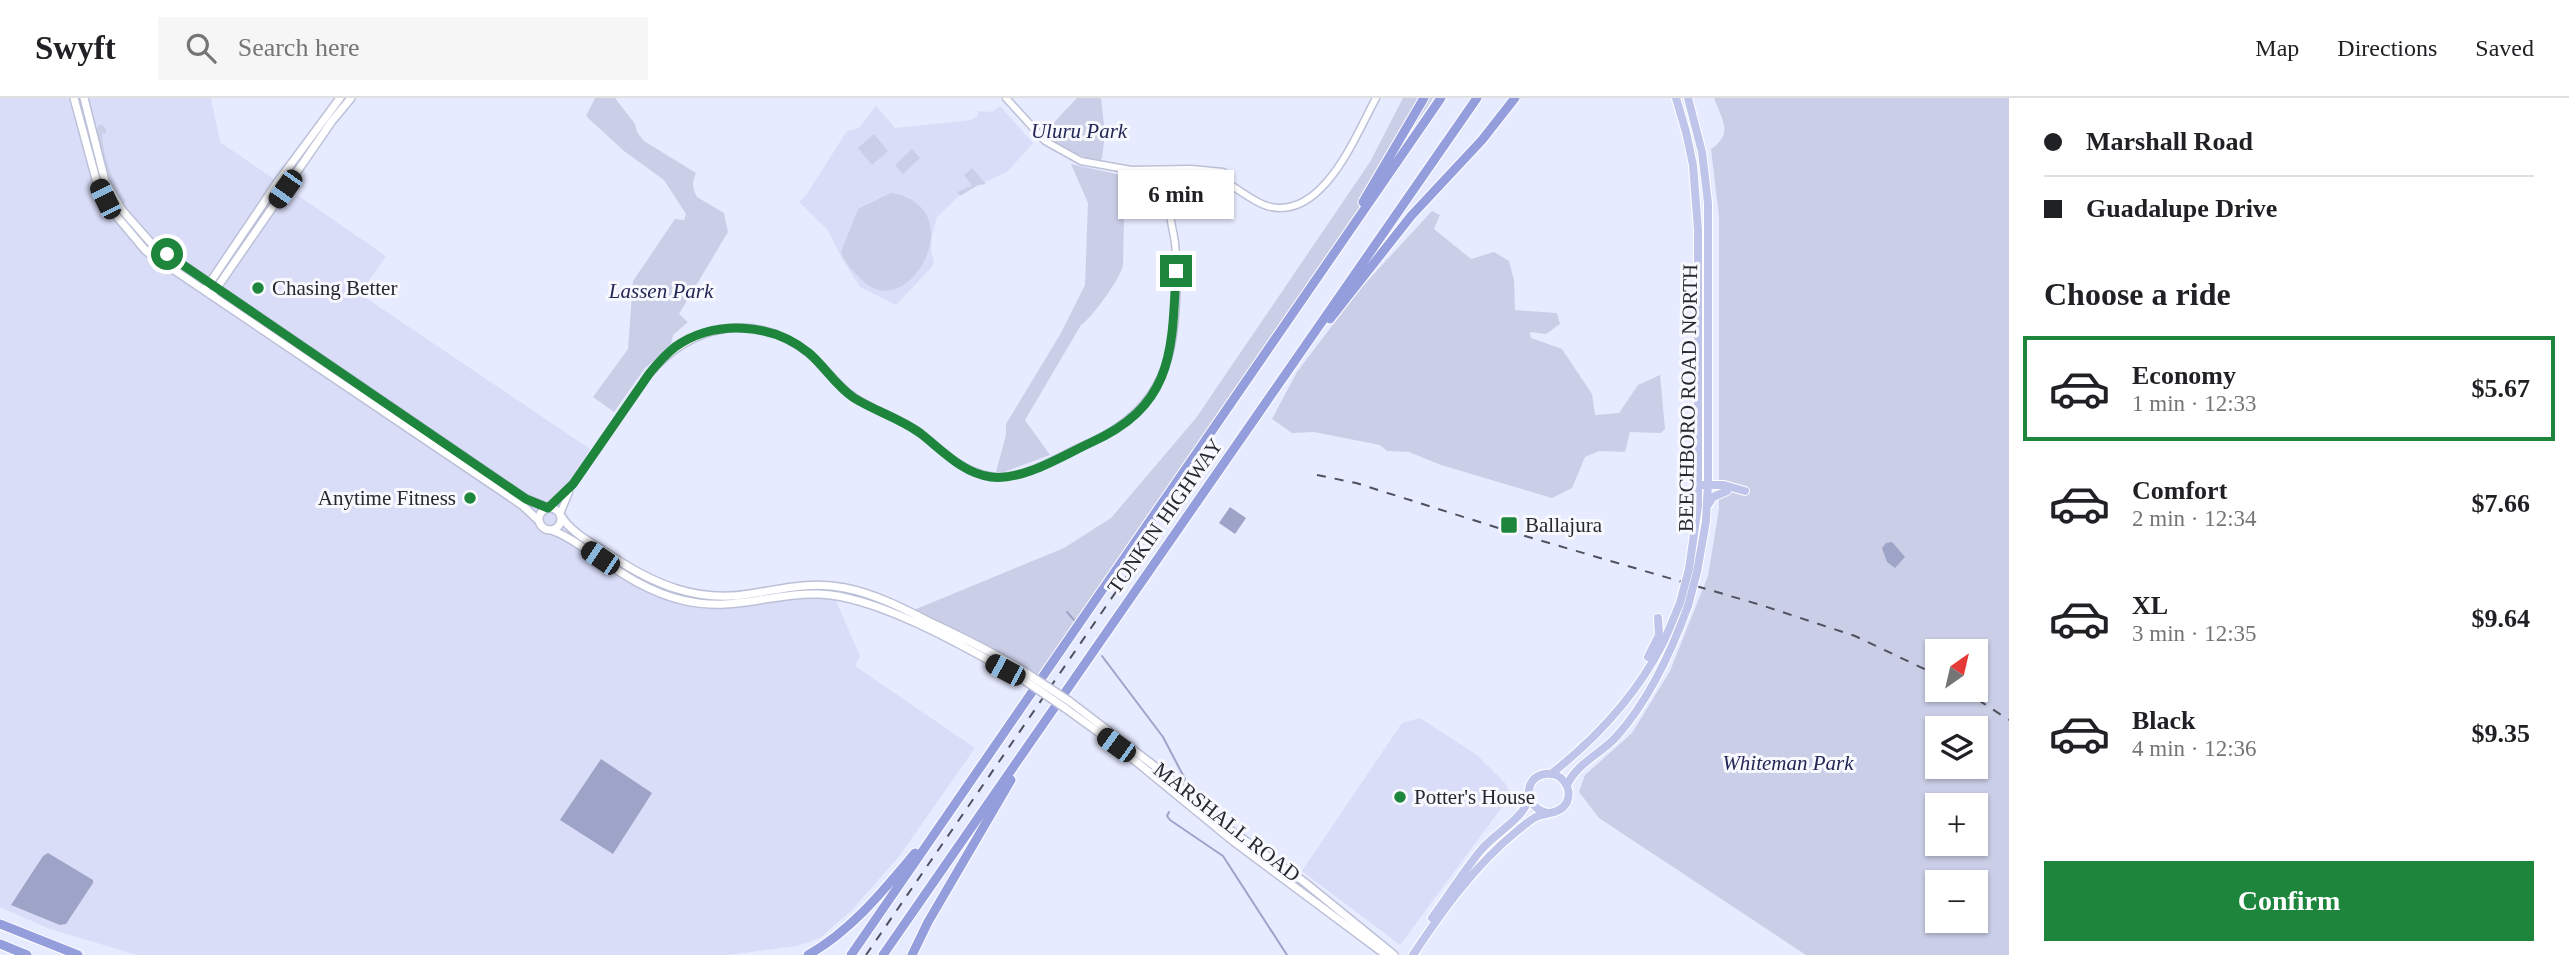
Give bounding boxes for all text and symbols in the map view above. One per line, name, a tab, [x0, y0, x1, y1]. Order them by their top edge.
search box	[158, 17, 648, 80]
icon: search	[182, 29, 220, 67]
text: Swyft	[35, 30, 116, 66]
text: Search here	[238, 33, 360, 62]
text: Map	[2255, 35, 2299, 61]
text: Directions	[2337, 35, 2437, 61]
text: Saved	[2475, 35, 2534, 61]
park label: Uluru Park	[1031, 119, 1128, 143]
text: Marshall Road	[2086, 127, 2253, 156]
car	[265, 166, 306, 212]
callout: 6 min	[1118, 170, 1234, 218]
car	[87, 176, 124, 222]
text: 6 min	[1148, 182, 1204, 207]
text: Guadalupe Drive	[2086, 194, 2277, 223]
route start	[151, 238, 183, 270]
route end	[1160, 255, 1192, 287]
street label: BEECHBORO ROAD NORTH	[1674, 264, 1702, 532]
place label: Chasing Better	[272, 276, 397, 300]
text: Choose a ride	[2044, 276, 2231, 312]
park label: Lassen Park	[608, 279, 714, 303]
marker: Chasing Better	[250, 280, 266, 296]
icon: car	[2048, 357, 2111, 420]
text: Economy	[2132, 361, 2236, 390]
text: $5.67	[2472, 374, 2530, 403]
text: 1 min · 12:33	[2132, 391, 2257, 416]
street label: TONKIN HIGHWAY	[1102, 434, 1228, 598]
icon: car	[2048, 472, 2111, 535]
text: Comfort	[2132, 476, 2227, 505]
place label: Anytime Fitness	[318, 486, 456, 510]
text: $7.66	[2472, 489, 2530, 518]
marker: Anytime Fitness	[462, 490, 478, 506]
text: 2 min · 12:34	[2132, 506, 2257, 531]
place label: Ballajura	[1525, 513, 1603, 537]
marker: Ballajura	[1499, 515, 1519, 535]
car	[577, 538, 624, 578]
icon: car	[2048, 587, 2111, 650]
text: XL	[2132, 591, 2168, 620]
text: $9.64	[2472, 604, 2530, 633]
text: 3 min · 12:35	[2132, 621, 2257, 646]
north arrow	[1925, 639, 1988, 702]
map controls	[1925, 639, 1988, 933]
car	[982, 651, 1029, 689]
icon: car	[2048, 702, 2111, 765]
text: Black	[2132, 706, 2196, 735]
button: layers	[1925, 716, 1988, 779]
text: $9.35	[2472, 719, 2530, 748]
car	[1093, 724, 1140, 766]
text: 4 min · 12:36	[2132, 736, 2257, 761]
park label: Whiteman Park	[1722, 751, 1854, 775]
street label: MARSHALL ROAD	[1149, 757, 1305, 887]
place label: Potter's House	[1414, 785, 1535, 809]
marker: Potter's House	[1392, 789, 1408, 805]
button: +	[1925, 793, 1988, 856]
button: Confirm	[2044, 861, 2534, 941]
button: −	[1925, 870, 1988, 933]

